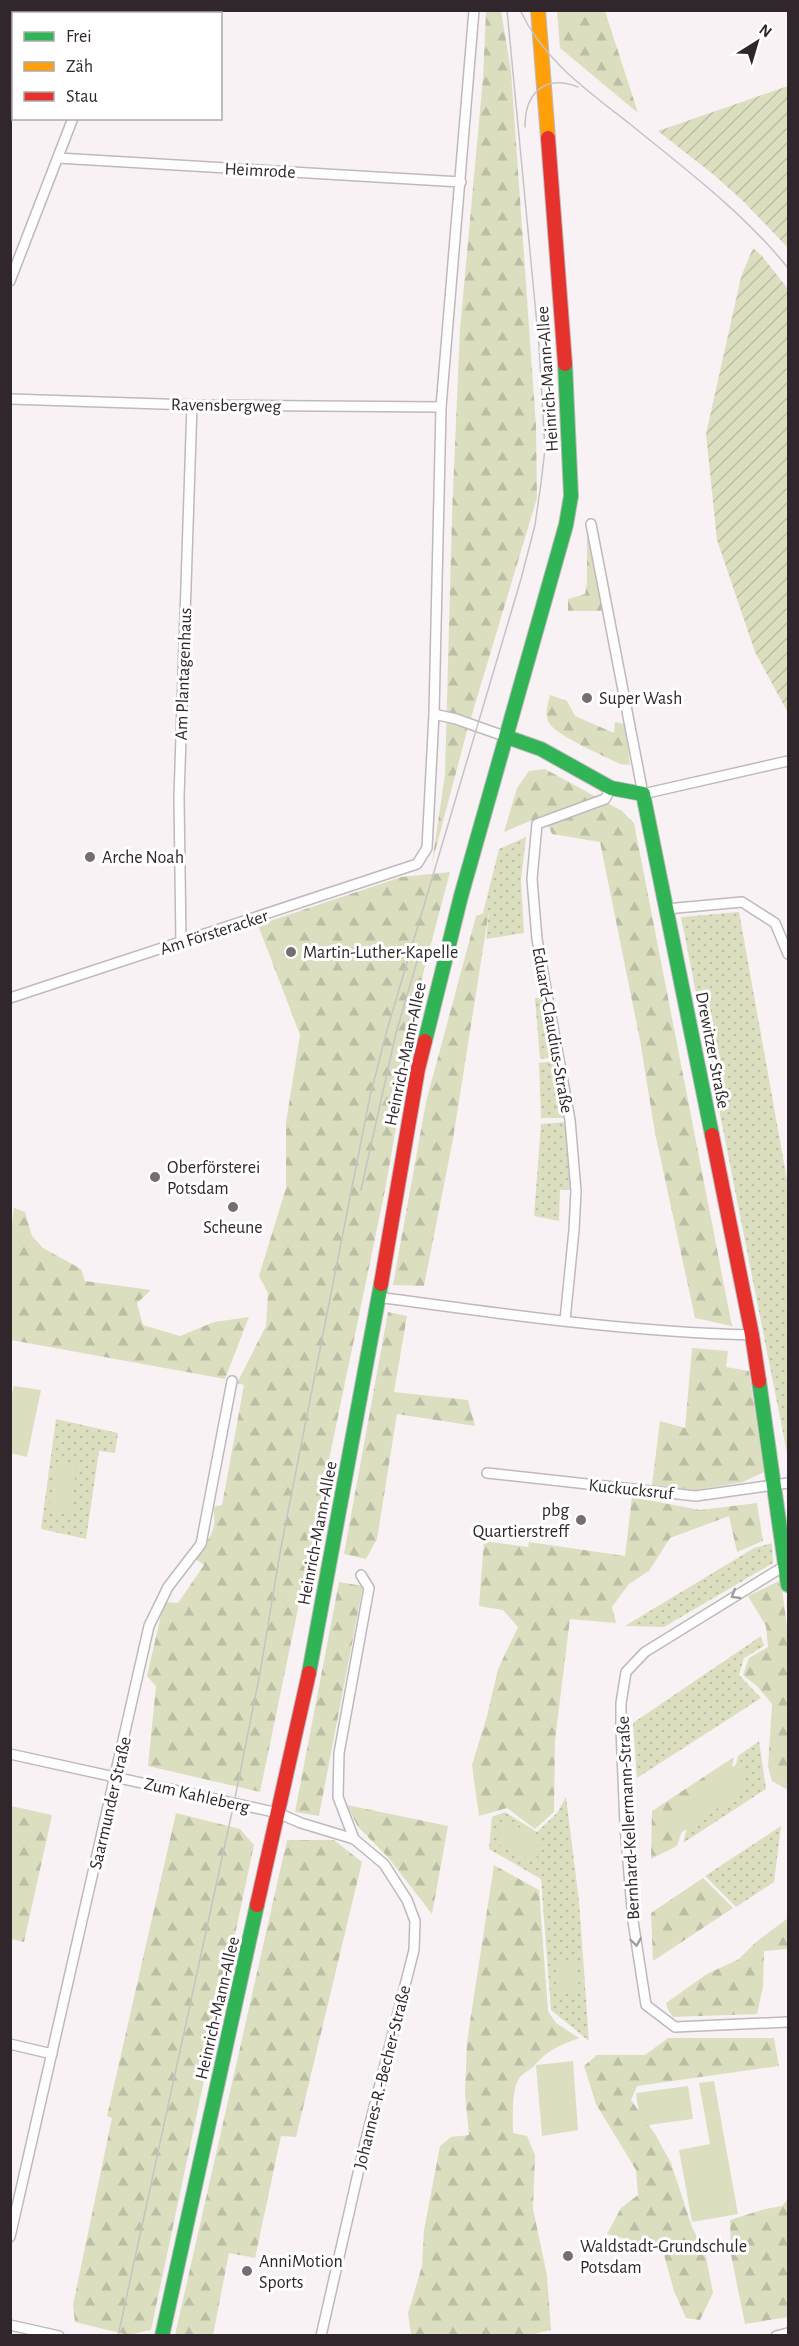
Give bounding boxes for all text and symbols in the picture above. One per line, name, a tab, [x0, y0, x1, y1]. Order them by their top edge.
legend	[12, 12, 222, 120]
north arrow	[727, 12, 787, 72]
text: N	[756, 21, 775, 41]
text: Frei	[66, 28, 92, 46]
text: Zäh	[66, 58, 93, 76]
text: Stau	[66, 88, 98, 106]
street label: Heimrode	[224, 160, 296, 182]
street label: Heinrich-Mann-Allee	[534, 305, 562, 452]
street label: Ravensbergweg	[171, 396, 281, 416]
street label: Am Plantagenhaus	[173, 607, 195, 741]
place label: Super Wash	[599, 690, 682, 708]
marker: Super Wash	[580, 691, 594, 705]
place label: Arche Noah	[102, 849, 184, 867]
marker: Arche Noah	[83, 850, 97, 864]
street label: Am Försteracker	[158, 907, 271, 959]
place label: Martin-Luther-Kapelle	[303, 944, 458, 962]
marker: Martin-Luther-Kapelle	[284, 945, 298, 959]
street label: Eduard-Claudius-Straße	[529, 946, 575, 1115]
street label: Heinrich-Mann-Allee	[382, 981, 430, 1128]
street label: Drewitzer Straße	[692, 990, 732, 1110]
place label: Oberförsterei Potsdam	[167, 1159, 260, 1198]
marker: Oberförsterei Potsdam	[148, 1170, 162, 1184]
marker: Scheune	[226, 1200, 240, 1214]
place label: Scheune	[203, 1219, 263, 1237]
street label: Heinrich-Mann-Allee	[295, 1460, 341, 1607]
street label: Kuckucksruf	[588, 1477, 676, 1504]
place label: pbg Quartierstreff	[473, 1502, 571, 1541]
marker: pbg Quartierstreff	[574, 1513, 588, 1527]
one-way arrow	[731, 1588, 741, 1600]
street label: Bernhard-Kellermann-Straße	[615, 1716, 643, 1920]
street label: Saarmunder Straße	[87, 1735, 135, 1871]
street label: Zum Kahleberg	[142, 1775, 252, 1817]
street label: Heinrich-Mann-Allee	[193, 1935, 243, 2081]
one-way arrow	[629, 1937, 641, 1946]
street label: Johannes-R.-Becher-Straße	[351, 1984, 415, 2171]
place label: Waldstadt-Grundschule Potsdam	[580, 2238, 747, 2277]
marker: Waldstadt-Grundschule Potsdam	[561, 2249, 575, 2263]
place label: AnniMotion Sports	[259, 2253, 343, 2292]
marker: AnniMotion Sports	[240, 2264, 254, 2278]

